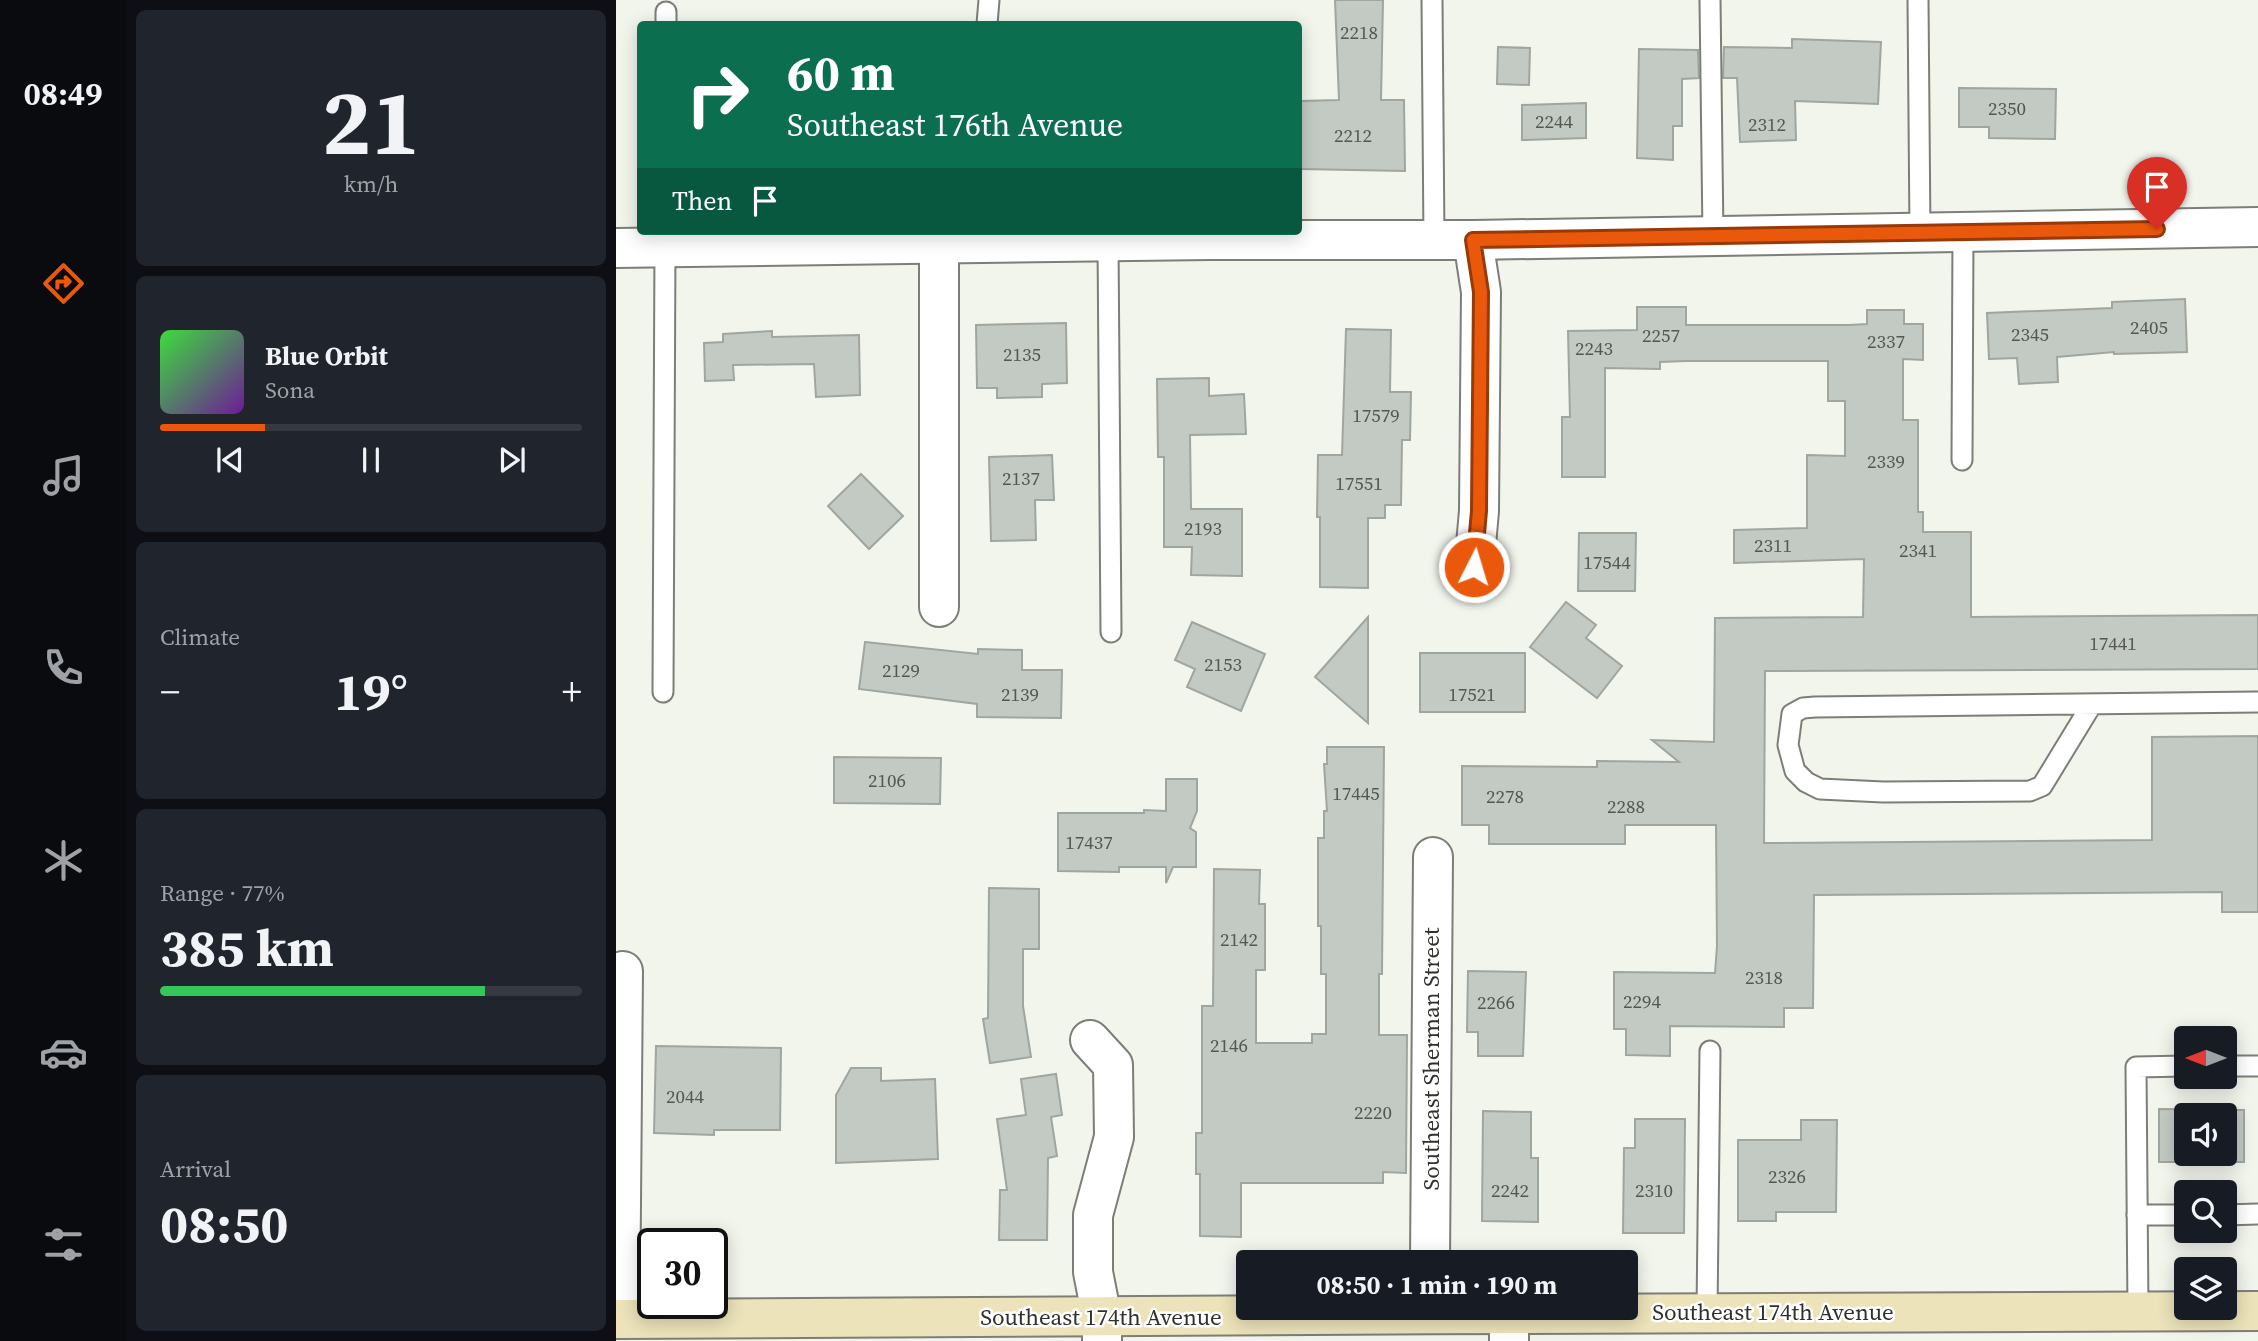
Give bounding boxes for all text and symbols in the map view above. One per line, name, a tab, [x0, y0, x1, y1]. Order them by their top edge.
house number: 2218	[1340, 19, 1378, 45]
text: 60 m	[787, 39, 895, 106]
icon: right	[672, 49, 763, 140]
text: 21	[322, 60, 420, 184]
text: 08:49	[24, 72, 102, 116]
house number: 2350	[1988, 95, 2026, 121]
text: Southeast 176th Avenue	[787, 103, 1123, 147]
house number: 2244	[1535, 108, 1573, 134]
house number: 2312	[1748, 111, 1786, 137]
house number: 2212	[1334, 122, 1372, 148]
pin	[2127, 157, 2187, 229]
text: km/h	[344, 168, 398, 200]
icon: arrive	[2138, 168, 2176, 206]
icon: arrive	[746, 182, 784, 220]
text: Then	[672, 183, 732, 219]
icon: directions	[39, 259, 88, 308]
house number: 2405	[2130, 314, 2168, 340]
house number: 2345	[2011, 321, 2049, 347]
house number: 2257	[1642, 322, 1680, 348]
house number: 2337	[1867, 328, 1905, 354]
house number: 2243	[1575, 335, 1613, 361]
text: Blue Orbit	[265, 338, 388, 374]
house number: 2135	[1003, 341, 1041, 367]
text: Sona	[265, 374, 315, 406]
house number: 17579	[1352, 402, 1400, 428]
icon: previous	[211, 441, 249, 479]
icon: pause	[352, 441, 390, 479]
icon: next	[493, 441, 531, 479]
house number: 2339	[1867, 448, 1905, 474]
icon: music	[39, 451, 88, 500]
house number: 2137	[1002, 465, 1040, 491]
house number: 17551	[1335, 470, 1383, 496]
house number: 2193	[1184, 515, 1222, 541]
position arrow	[1437, 530, 1511, 604]
house number: 2311	[1754, 532, 1792, 558]
house number: 2341	[1899, 537, 1937, 563]
house number: 17544	[1583, 549, 1631, 575]
text: Climate	[160, 621, 240, 653]
house number: 17441	[2089, 630, 2137, 656]
icon: phone	[39, 643, 88, 692]
house number: 2153	[1204, 651, 1242, 677]
text: 19°	[334, 656, 408, 727]
house number: 2129	[882, 657, 920, 683]
text: −	[160, 666, 180, 718]
text: +	[562, 666, 582, 718]
house number: 2139	[1001, 681, 1039, 707]
house number: 17521	[1448, 681, 1496, 707]
house number: 2106	[868, 767, 906, 793]
house number: 17445	[1332, 780, 1380, 806]
house number: 2278	[1486, 783, 1524, 809]
house number: 2288	[1607, 793, 1645, 819]
house number: 17437	[1065, 829, 1113, 855]
icon: climate	[39, 836, 88, 885]
text: Range · 77%	[160, 877, 285, 909]
text: 385 km	[160, 912, 334, 983]
house number: 2142	[1220, 926, 1258, 952]
street label: Southeast Sherman Street	[1415, 927, 1447, 1190]
house number: 2318	[1745, 964, 1783, 990]
house number: 2294	[1623, 988, 1661, 1014]
house number: 2266	[1477, 989, 1515, 1015]
north arrow	[2174, 1026, 2236, 1088]
map controls	[2174, 1026, 2237, 1320]
icon: car	[39, 1028, 88, 1077]
house number: 2146	[1210, 1032, 1248, 1058]
house number: 2044	[666, 1083, 704, 1109]
house number: 2220	[1354, 1099, 1392, 1125]
button: sound	[2174, 1103, 2237, 1166]
text: Arrival	[160, 1153, 231, 1185]
house number: 2326	[1768, 1163, 1806, 1189]
house number: 2242	[1491, 1177, 1529, 1203]
house number: 2310	[1635, 1177, 1673, 1203]
button: search	[2174, 1180, 2237, 1243]
text: 08:50	[160, 1188, 288, 1259]
icon: filters	[39, 1220, 88, 1269]
speed limit sign: 30	[637, 1228, 728, 1319]
button: layers	[2174, 1257, 2237, 1320]
text: 08:50 · 1 min · 190 m	[1317, 1267, 1557, 1303]
street label: Southeast 174th Avenue	[1652, 1296, 1894, 1328]
street label: Southeast 174th Avenue	[980, 1301, 1222, 1333]

